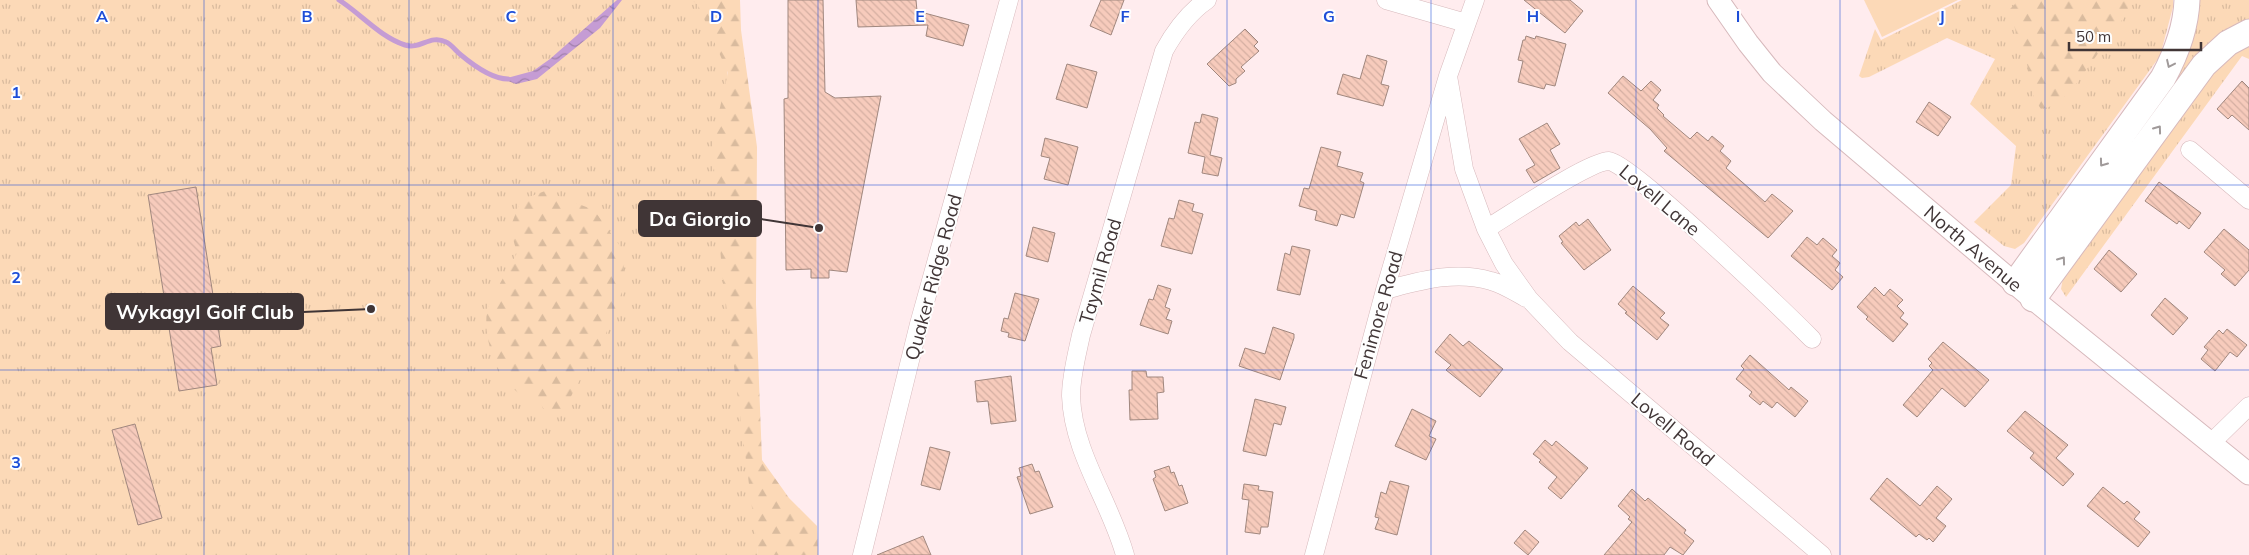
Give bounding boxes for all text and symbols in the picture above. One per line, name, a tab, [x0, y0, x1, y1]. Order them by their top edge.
text: A	[96, 6, 108, 26]
text: B	[301, 6, 313, 26]
text: C	[506, 6, 517, 26]
text: D	[710, 6, 722, 26]
text: E	[915, 6, 925, 26]
text: F	[1120, 6, 1130, 26]
text: G	[1323, 6, 1335, 26]
text: H	[1527, 6, 1539, 26]
text: I	[1736, 6, 1740, 26]
text: J	[1939, 6, 1945, 26]
scale bar	[2069, 20, 2202, 52]
text: 50 m	[2076, 27, 2111, 46]
one-way arrow	[2166, 59, 2177, 68]
text: 1	[11, 82, 21, 102]
one-way arrow	[2152, 125, 2161, 135]
one-way arrow	[2100, 157, 2108, 166]
street label: Lovell Lane	[1615, 159, 1705, 241]
street label: Quaker Ridge Road	[899, 191, 967, 363]
street label: North Avenue	[1919, 200, 2027, 297]
callout: Da Giorgio	[639, 201, 761, 236]
text: Da Giorgio	[649, 206, 751, 231]
street label: Taymil Road	[1073, 215, 1127, 327]
street label: Fenimore Road	[1348, 248, 1408, 382]
one-way arrow	[2056, 256, 2065, 266]
text: 2	[11, 267, 21, 287]
callout: Wykagyl Golf Club	[106, 294, 303, 329]
text: Wykagyl Golf Club	[116, 299, 294, 324]
street label: Lovell Road	[1626, 387, 1720, 471]
text: 3	[11, 452, 21, 472]

